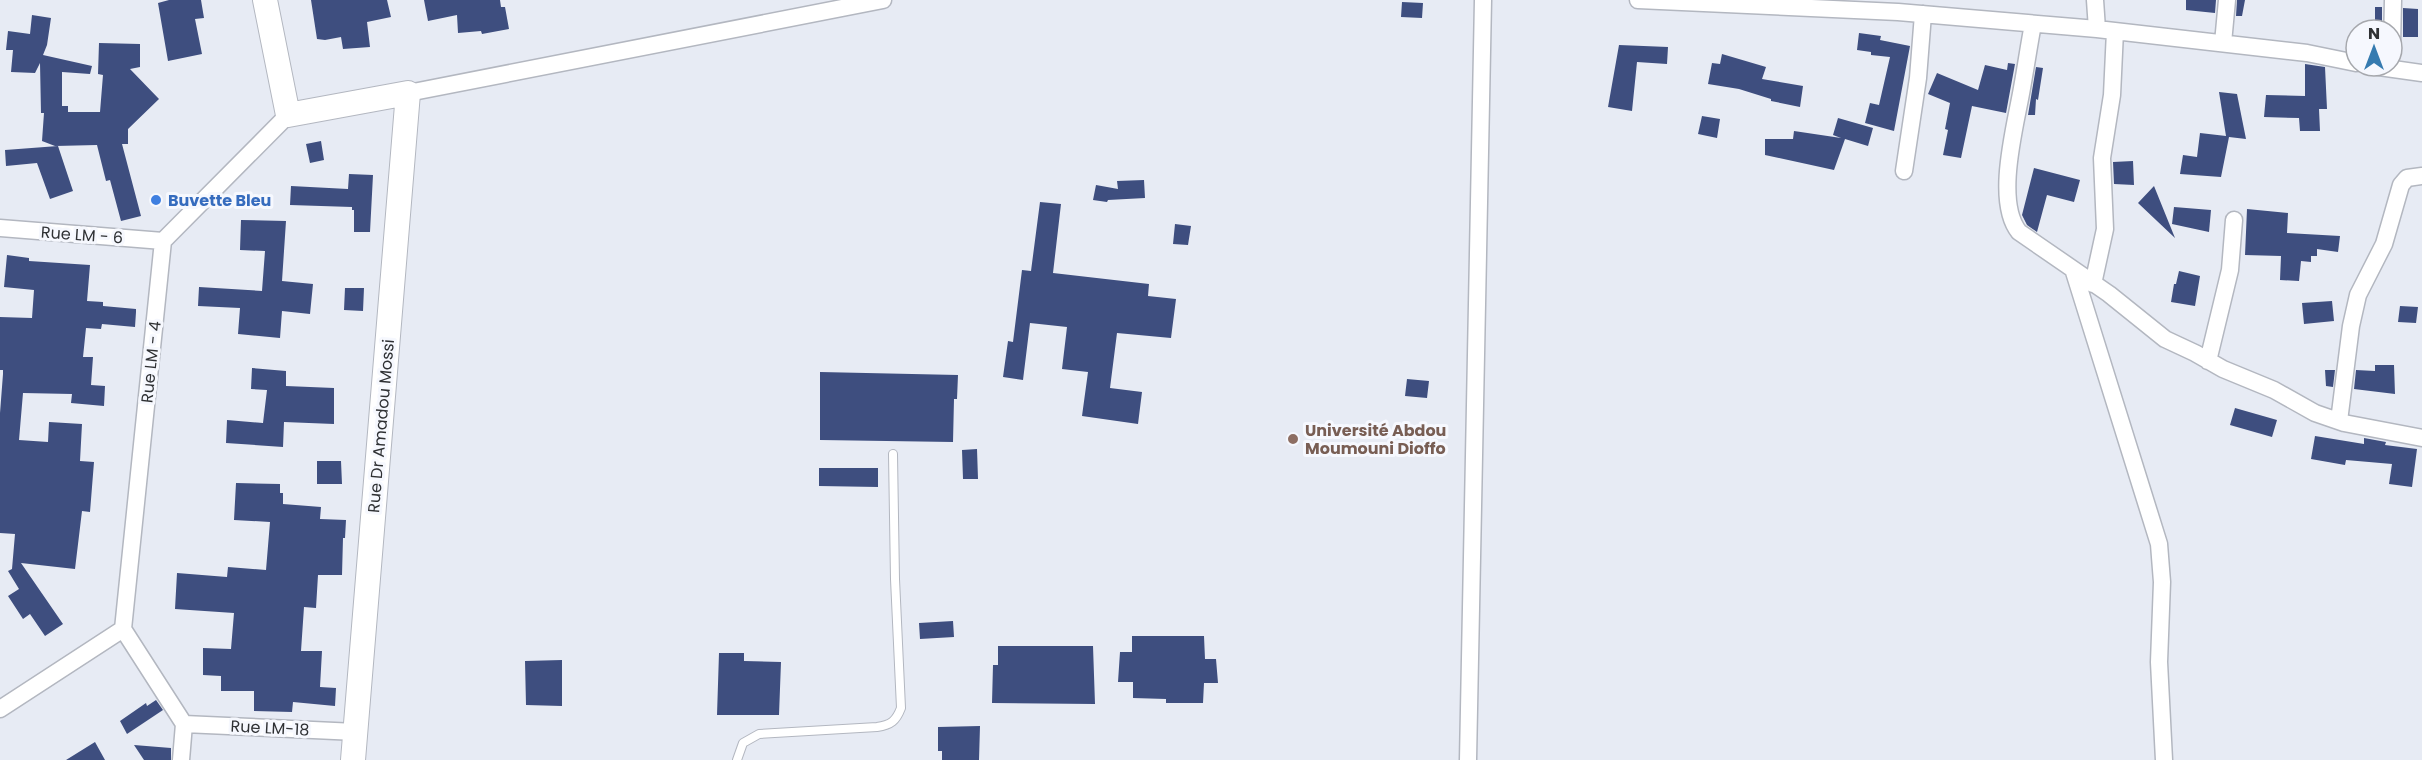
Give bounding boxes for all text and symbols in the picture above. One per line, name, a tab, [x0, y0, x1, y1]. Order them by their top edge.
north arrow	[2344, 18, 2404, 78]
text: N	[2368, 22, 2380, 45]
place label: Buvette Bleu	[168, 189, 271, 212]
marker: Buvette Bleu	[149, 193, 163, 207]
street label: Rue LM - 6	[40, 221, 124, 249]
street label: Rue LM - 4	[135, 320, 167, 404]
street label: Rue Dr Amadou Mossi	[362, 338, 400, 514]
place label: Université Abdou Moumouni Dioffo	[1305, 419, 1446, 460]
marker: Université Abdou Moumouni Dioffo	[1286, 432, 1300, 446]
street label: Rue LM-18	[230, 714, 310, 742]

